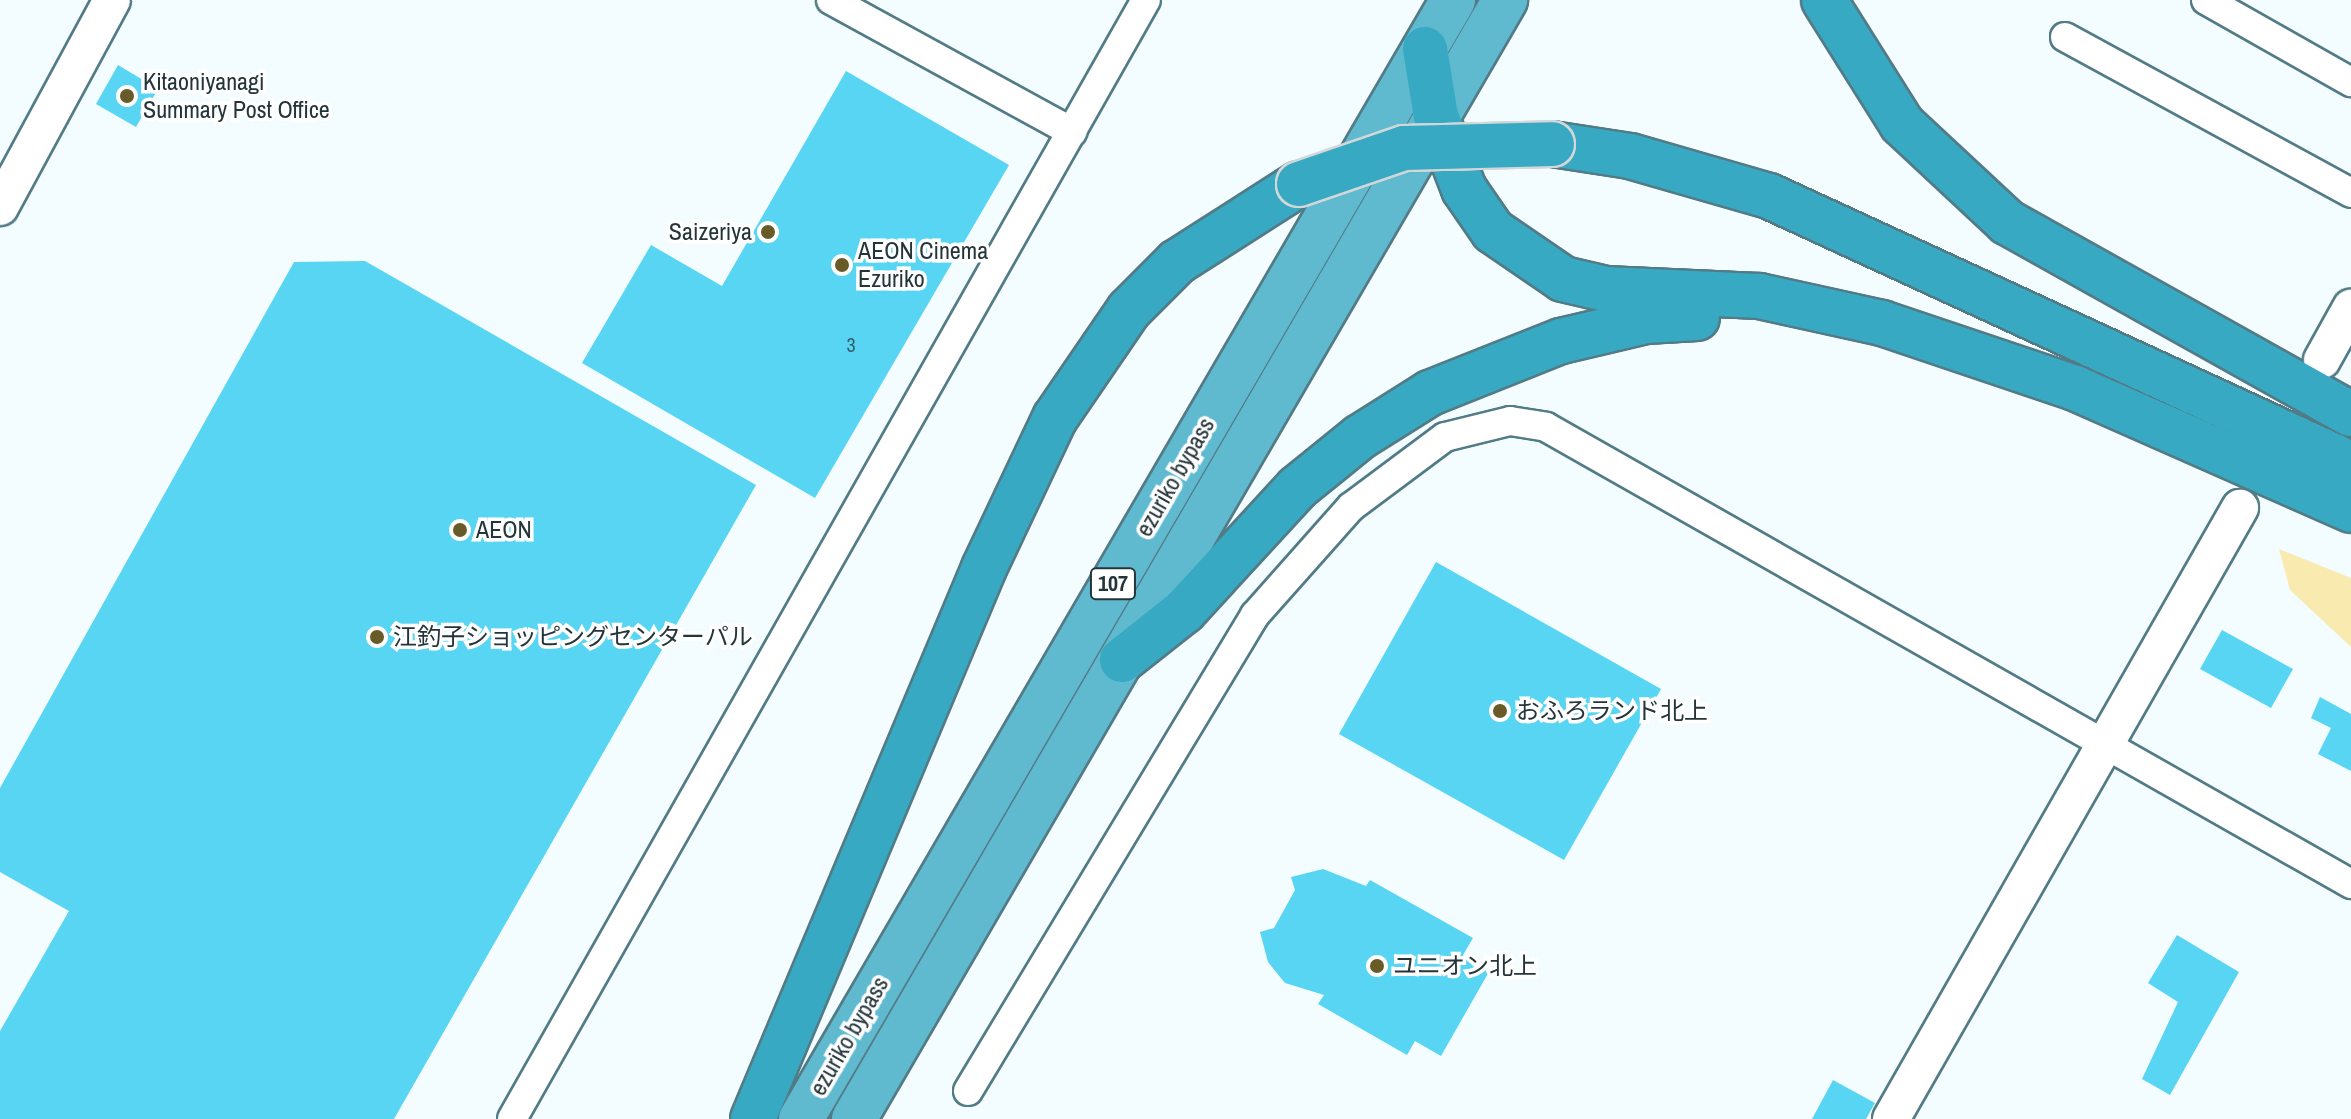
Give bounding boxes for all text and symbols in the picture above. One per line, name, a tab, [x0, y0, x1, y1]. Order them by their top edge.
place label: Kitaoniyanagi Summary Post Office	[143, 68, 330, 124]
marker: Kitaoniyanagi Summary Post Office	[118, 87, 136, 105]
place label: Saizeriya	[669, 218, 752, 246]
marker: Saizeriya	[759, 223, 777, 241]
place label: AEON Cinema Ezuriko	[858, 237, 988, 293]
marker: AEON Cinema Ezuriko	[833, 256, 851, 274]
house number: 3	[846, 332, 856, 356]
street label: ezuriko bypass	[1129, 412, 1221, 542]
place label: AEON	[476, 516, 532, 544]
marker: AEON	[451, 521, 469, 539]
road number: 107	[1089, 566, 1137, 602]
place label: 江釣子ショッピングセンターパル	[393, 623, 753, 651]
marker: 江釣子ショッピングセンターパル	[368, 628, 386, 646]
place label: おふろランド北上	[1516, 697, 1708, 725]
marker: おふろランド北上	[1491, 702, 1509, 720]
place label: ユニオン北上	[1393, 952, 1537, 980]
marker: ユニオン北上	[1368, 957, 1386, 975]
street label: ezuriko bypass	[803, 971, 895, 1101]

